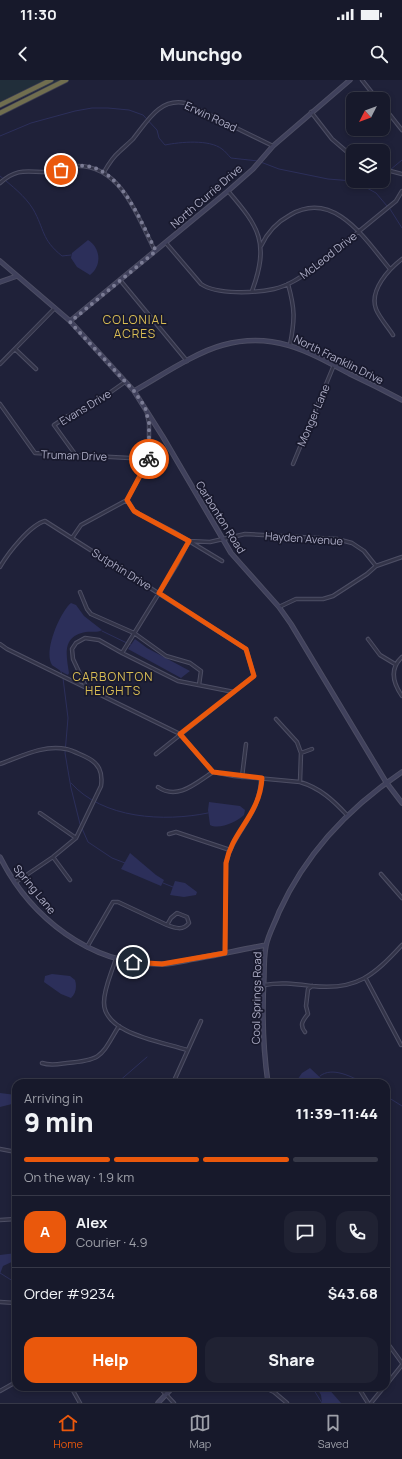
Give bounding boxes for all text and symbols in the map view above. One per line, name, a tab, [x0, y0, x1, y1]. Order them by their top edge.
text: 11:30	[20, 4, 57, 25]
text: Munchgo	[160, 42, 242, 66]
icon: back	[12, 43, 34, 65]
icon: search	[368, 43, 390, 65]
north arrow	[346, 92, 390, 136]
map controls	[346, 92, 390, 188]
street label: Erwin Road	[182, 97, 240, 135]
button: layers	[346, 144, 390, 188]
pin	[44, 153, 78, 187]
icon: bag	[50, 159, 72, 181]
street label: North Currie Drive	[167, 160, 245, 231]
street label: McLeod Drive	[296, 228, 360, 282]
district label: COLONIAL ACRES	[103, 311, 167, 342]
street label: North Franklin Drive	[292, 331, 387, 387]
street label: Monger Lane	[293, 381, 333, 448]
street label: Evans Drive	[56, 385, 114, 428]
courier	[129, 439, 169, 479]
street label: Truman Drive	[41, 446, 108, 464]
icon: bike	[138, 448, 160, 470]
street label: Carbonton Road	[193, 478, 249, 556]
street label: Hayden Avenue	[265, 528, 344, 548]
street label: Sutphin Drive	[89, 545, 155, 594]
district label: CARBONTON HEIGHTS	[73, 668, 153, 699]
street label: Spring Lane	[10, 861, 60, 917]
pin	[116, 945, 150, 979]
icon: home	[122, 951, 144, 973]
street label: Cool Springs Road	[248, 952, 264, 1044]
text: Arriving in	[24, 1089, 83, 1107]
text: 11:39–11:44	[296, 1103, 378, 1124]
text: 9 min	[24, 1104, 93, 1140]
text: On the way · 1.9 km	[24, 1168, 134, 1186]
button: chat	[284, 1211, 326, 1253]
button: phone	[336, 1211, 378, 1253]
text: Alex	[76, 1212, 107, 1233]
text: A	[40, 1221, 50, 1242]
text: Courier · 4.9	[76, 1233, 148, 1251]
text: Order #9234	[24, 1283, 115, 1304]
text: $43.68	[328, 1283, 378, 1304]
button: Help	[24, 1337, 197, 1383]
button: Share	[205, 1337, 378, 1383]
tab: Home	[53, 1412, 83, 1451]
tab: Map	[189, 1412, 211, 1451]
tab: Saved	[318, 1412, 349, 1451]

